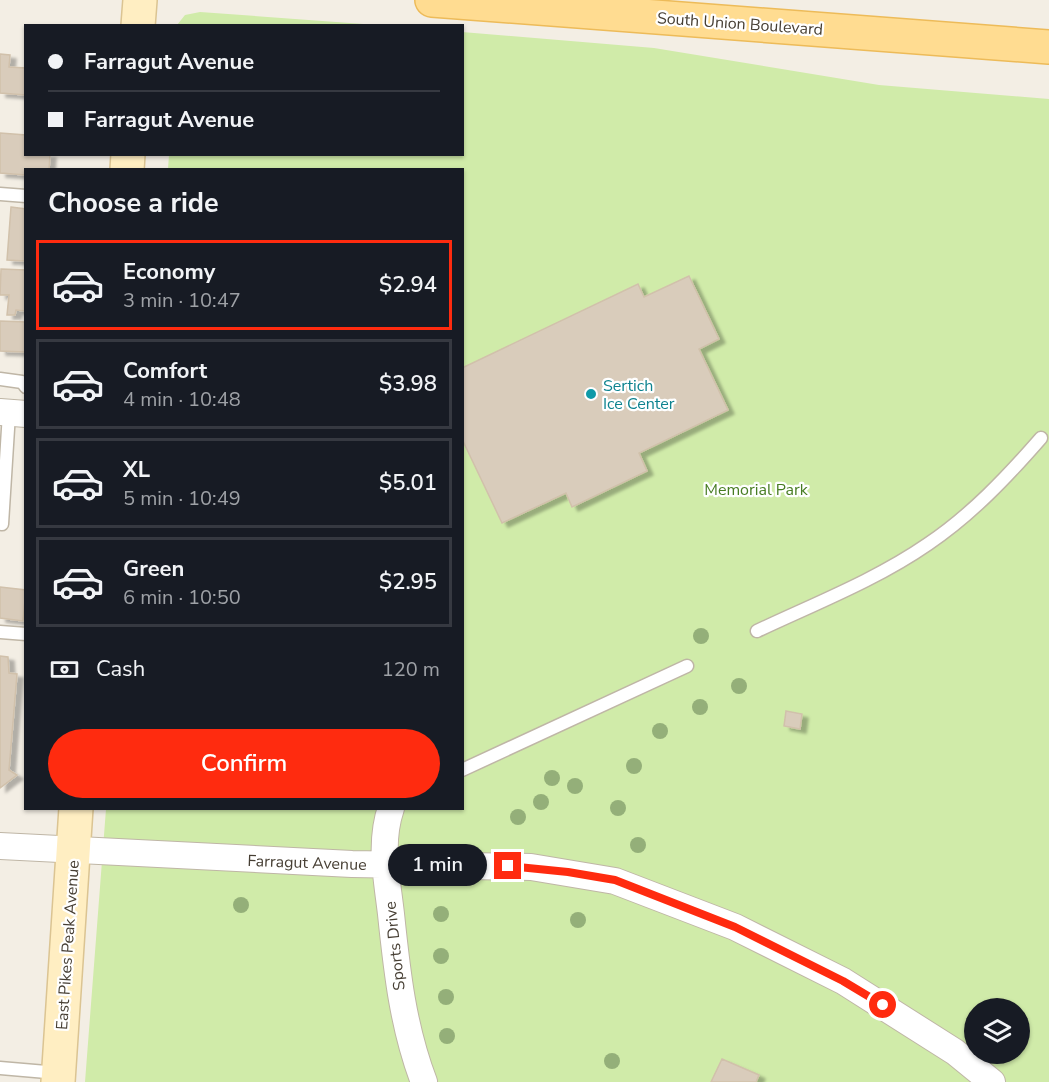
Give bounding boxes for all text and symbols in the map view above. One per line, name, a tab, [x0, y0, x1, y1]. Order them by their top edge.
street label: South Union Boulevard	[656, 7, 824, 41]
text: Farragut Avenue	[84, 47, 254, 77]
text: Farragut Avenue	[84, 105, 254, 135]
text: Choose a ride	[48, 185, 219, 222]
text: Economy	[123, 257, 215, 287]
icon: car	[51, 258, 105, 312]
text: $2.94	[379, 270, 437, 300]
text: 3 min · 10:47	[123, 287, 241, 314]
text: Comfort	[123, 356, 207, 386]
icon: car	[51, 357, 105, 411]
text: $3.98	[379, 369, 437, 399]
place label: Sertich Ice Center	[603, 375, 675, 415]
text: 4 min · 10:48	[123, 386, 241, 413]
marker: Sertich Ice Center	[584, 387, 598, 401]
text: XL	[123, 455, 150, 485]
icon: car	[51, 456, 105, 510]
text: $5.01	[379, 468, 437, 498]
park label: Memorial Park	[704, 479, 809, 501]
text: 5 min · 10:49	[123, 485, 241, 512]
text: Green	[123, 554, 184, 584]
icon: car	[51, 555, 105, 609]
text: $2.95	[379, 567, 437, 597]
text: 6 min · 10:50	[123, 584, 241, 611]
icon: cash	[48, 653, 81, 686]
text: Cash	[96, 654, 145, 684]
text: 120 m	[382, 656, 440, 683]
button: Confirm	[48, 729, 440, 798]
callout: 1 min	[388, 845, 487, 887]
street label: Farragut Avenue	[247, 850, 367, 876]
text: 1 min	[412, 851, 463, 878]
route end	[494, 852, 521, 879]
street label: East Pikes Peak Avenue	[51, 859, 85, 1031]
street label: Sports Drive	[379, 900, 411, 992]
route start	[869, 991, 896, 1018]
map controls	[964, 998, 1030, 1064]
button: layers	[964, 998, 1030, 1064]

